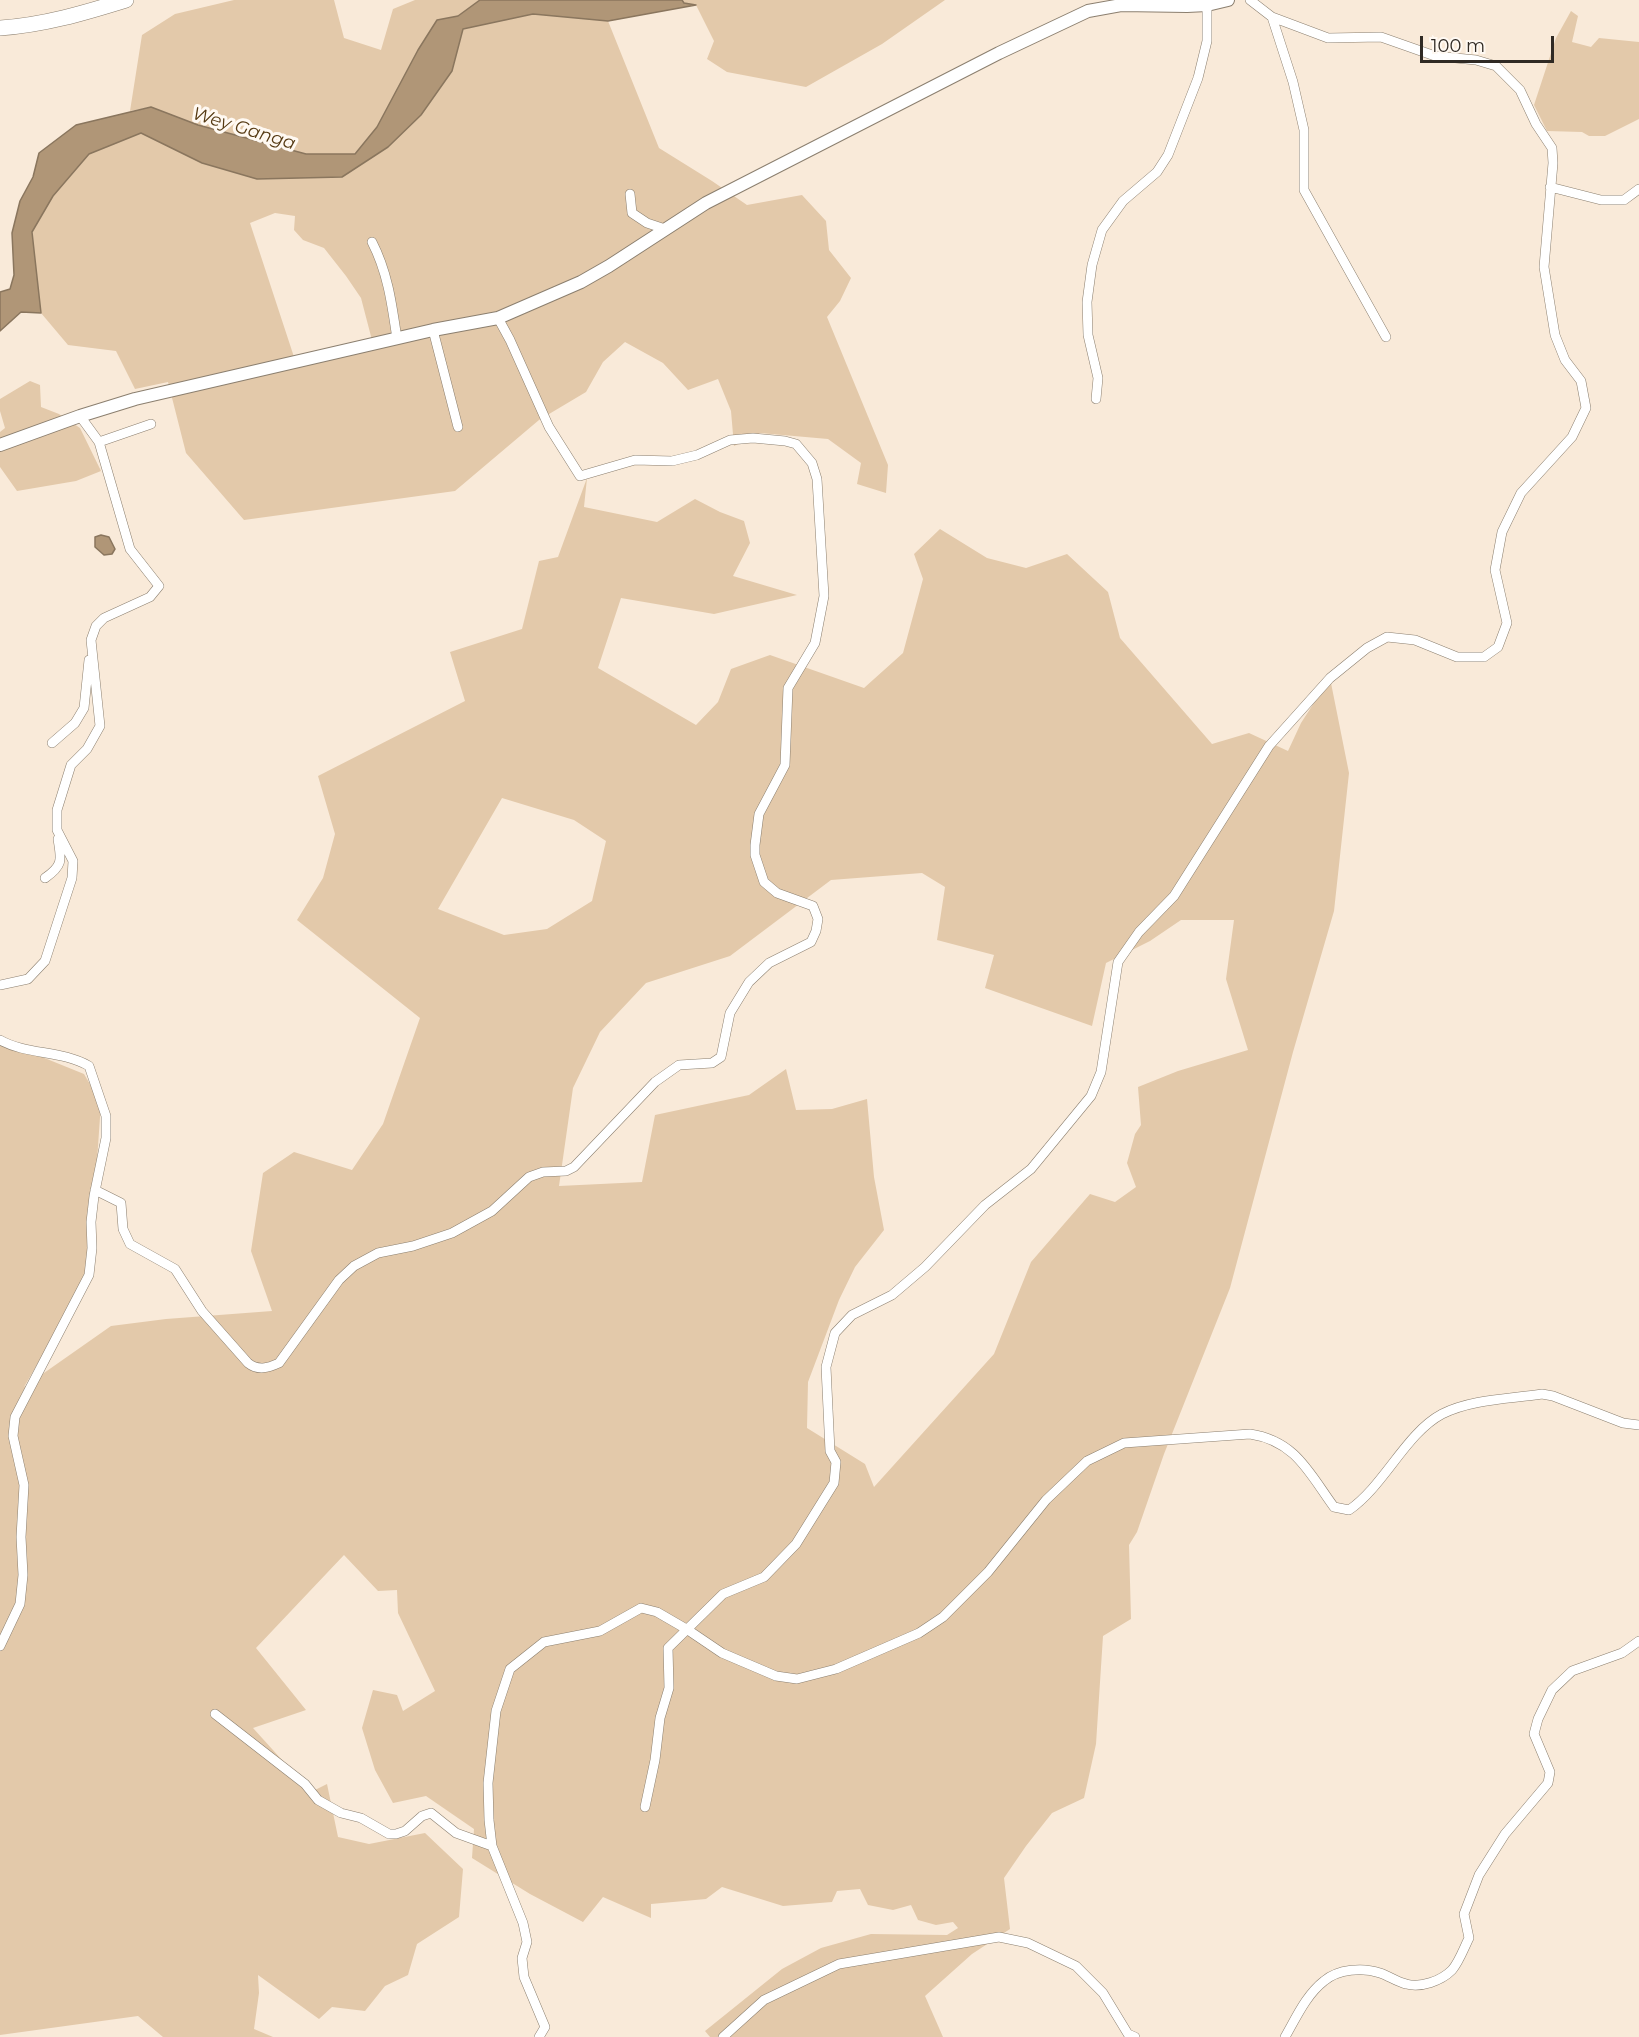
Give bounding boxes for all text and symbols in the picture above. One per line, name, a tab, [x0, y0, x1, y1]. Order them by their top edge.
scale bar	[1423, 24, 1556, 62]
text: 100 m	[1431, 35, 1485, 57]
water label: Wey Ganga	[190, 103, 298, 155]

